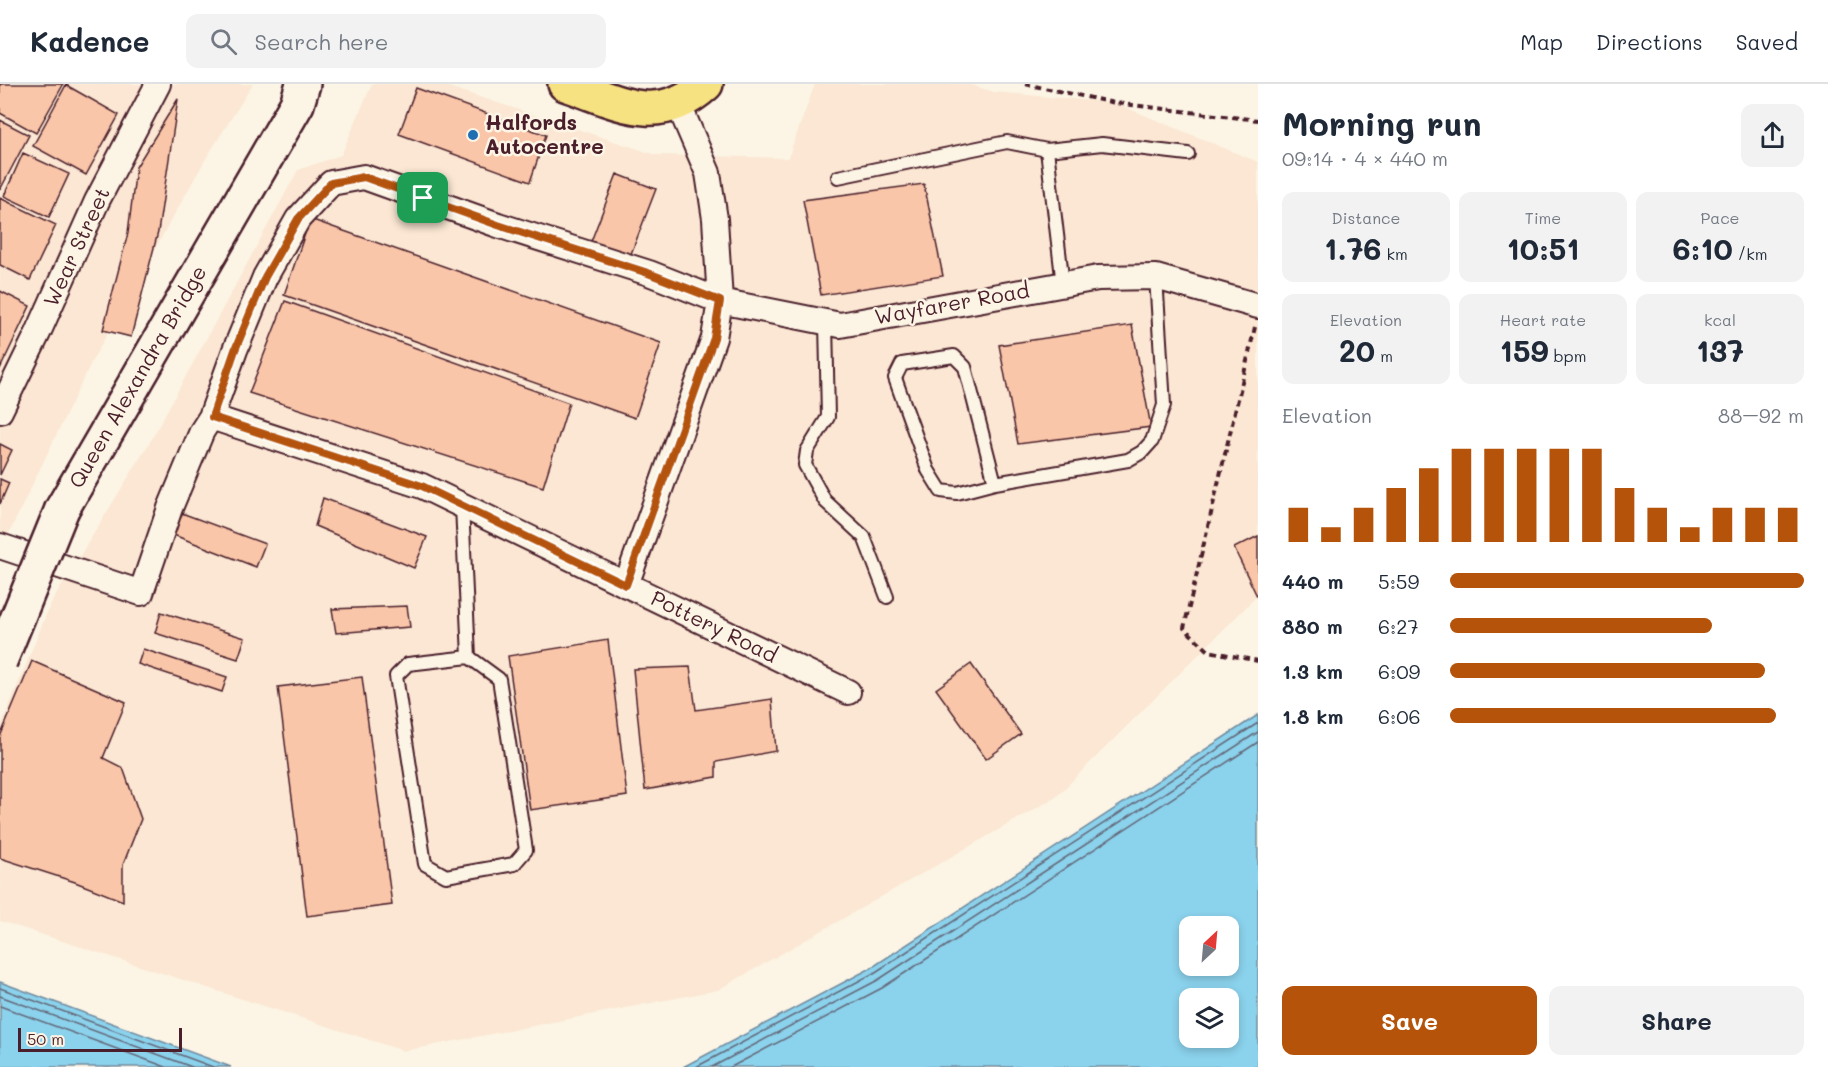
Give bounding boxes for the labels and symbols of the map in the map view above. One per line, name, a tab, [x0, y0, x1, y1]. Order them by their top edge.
place label: Halfords Autocentre	[485, 108, 604, 159]
marker: Halfords Autocentre	[466, 128, 480, 142]
pin	[397, 172, 448, 223]
street label: Wear Street	[36, 182, 115, 310]
street label: Queen Alexandra Bridge	[62, 260, 212, 492]
street label: Wayfarer Road	[872, 276, 1031, 329]
street label: Pottery Road	[647, 583, 782, 668]
north arrow	[1179, 916, 1239, 976]
scale bar	[18, 1025, 182, 1052]

